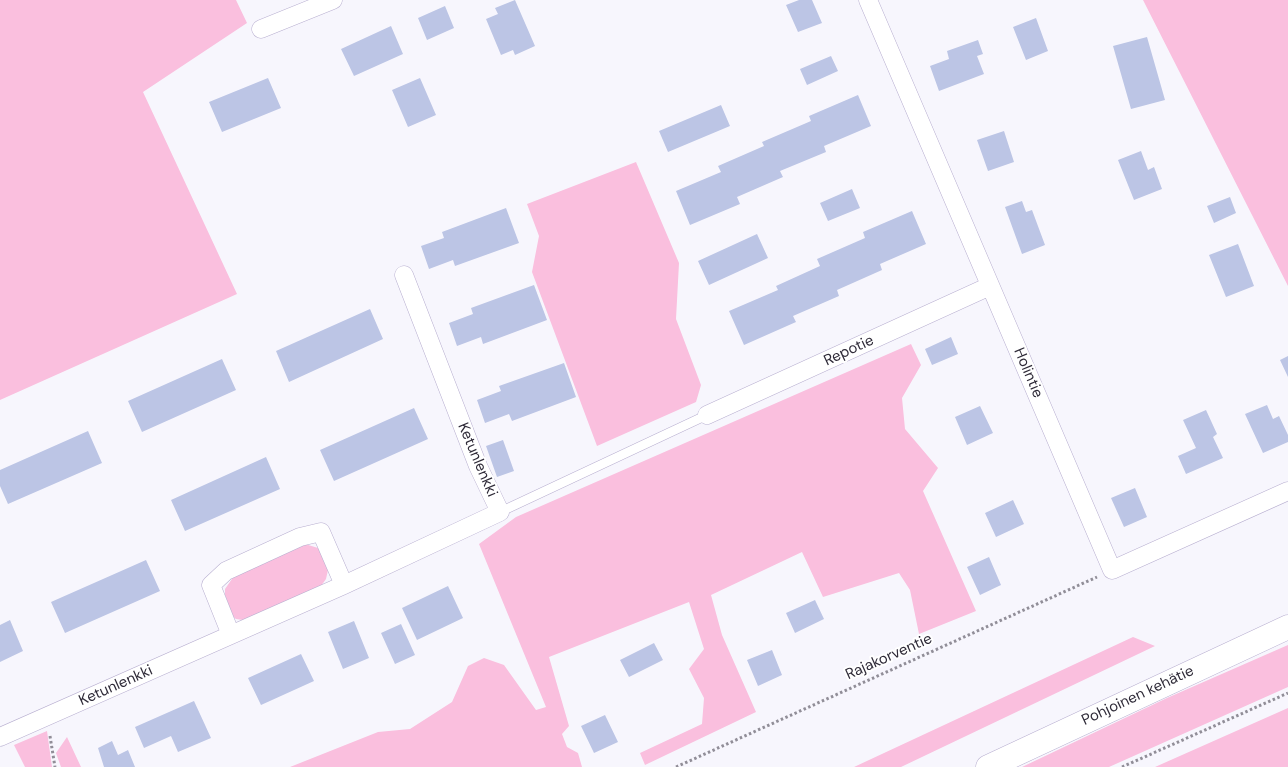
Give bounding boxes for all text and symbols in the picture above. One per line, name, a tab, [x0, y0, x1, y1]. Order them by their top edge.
street label: Repotie	[821, 332, 877, 370]
street label: Holintie	[1009, 345, 1047, 401]
street label: Ketunlenkki	[453, 420, 501, 500]
street label: Rajakorventie	[843, 630, 935, 684]
street label: Ketunlenkki	[76, 662, 156, 710]
street label: Pohjoinen kehätie	[1079, 662, 1197, 730]

